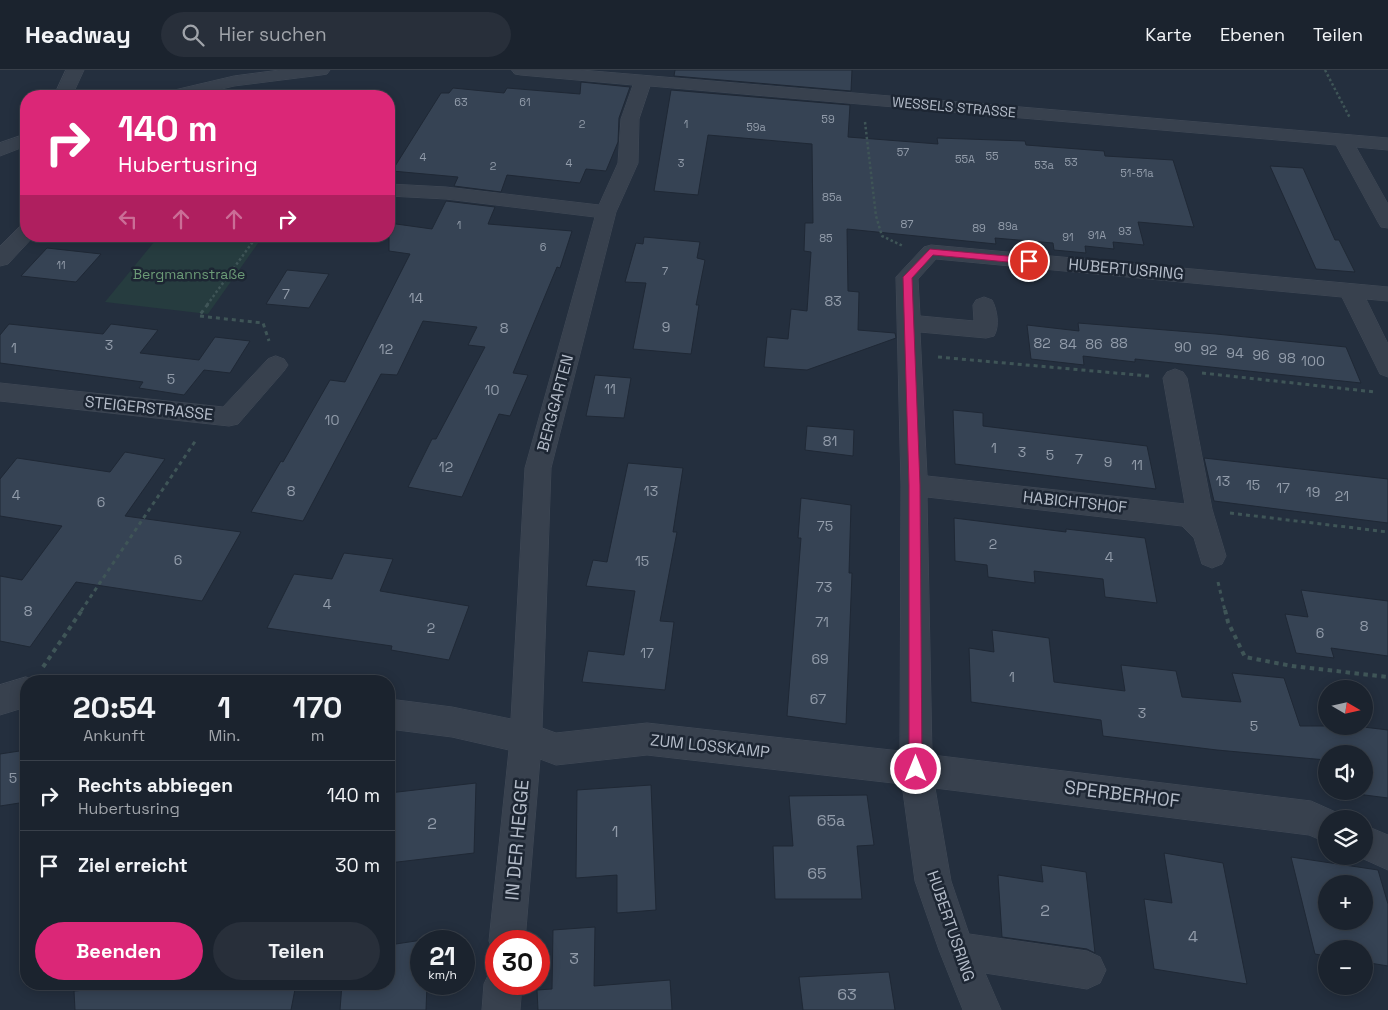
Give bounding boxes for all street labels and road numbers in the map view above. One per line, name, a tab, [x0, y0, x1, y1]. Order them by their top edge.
street label: WESSELS STRASSE	[891, 93, 1017, 121]
street label: HUBERTUSRING	[1067, 253, 1185, 285]
street label: BERGGARTEN	[532, 352, 578, 454]
street label: STEIGERSTRASSE	[84, 391, 214, 425]
street label: HABICHTSHOF	[1022, 486, 1128, 518]
street label: ZUM LOSSKAMP	[649, 729, 771, 763]
street label: SPERBERHOF	[1063, 774, 1181, 814]
street label: IN DER HEGGE	[499, 779, 535, 901]
street label: HUBERTUSRING	[922, 868, 980, 984]

